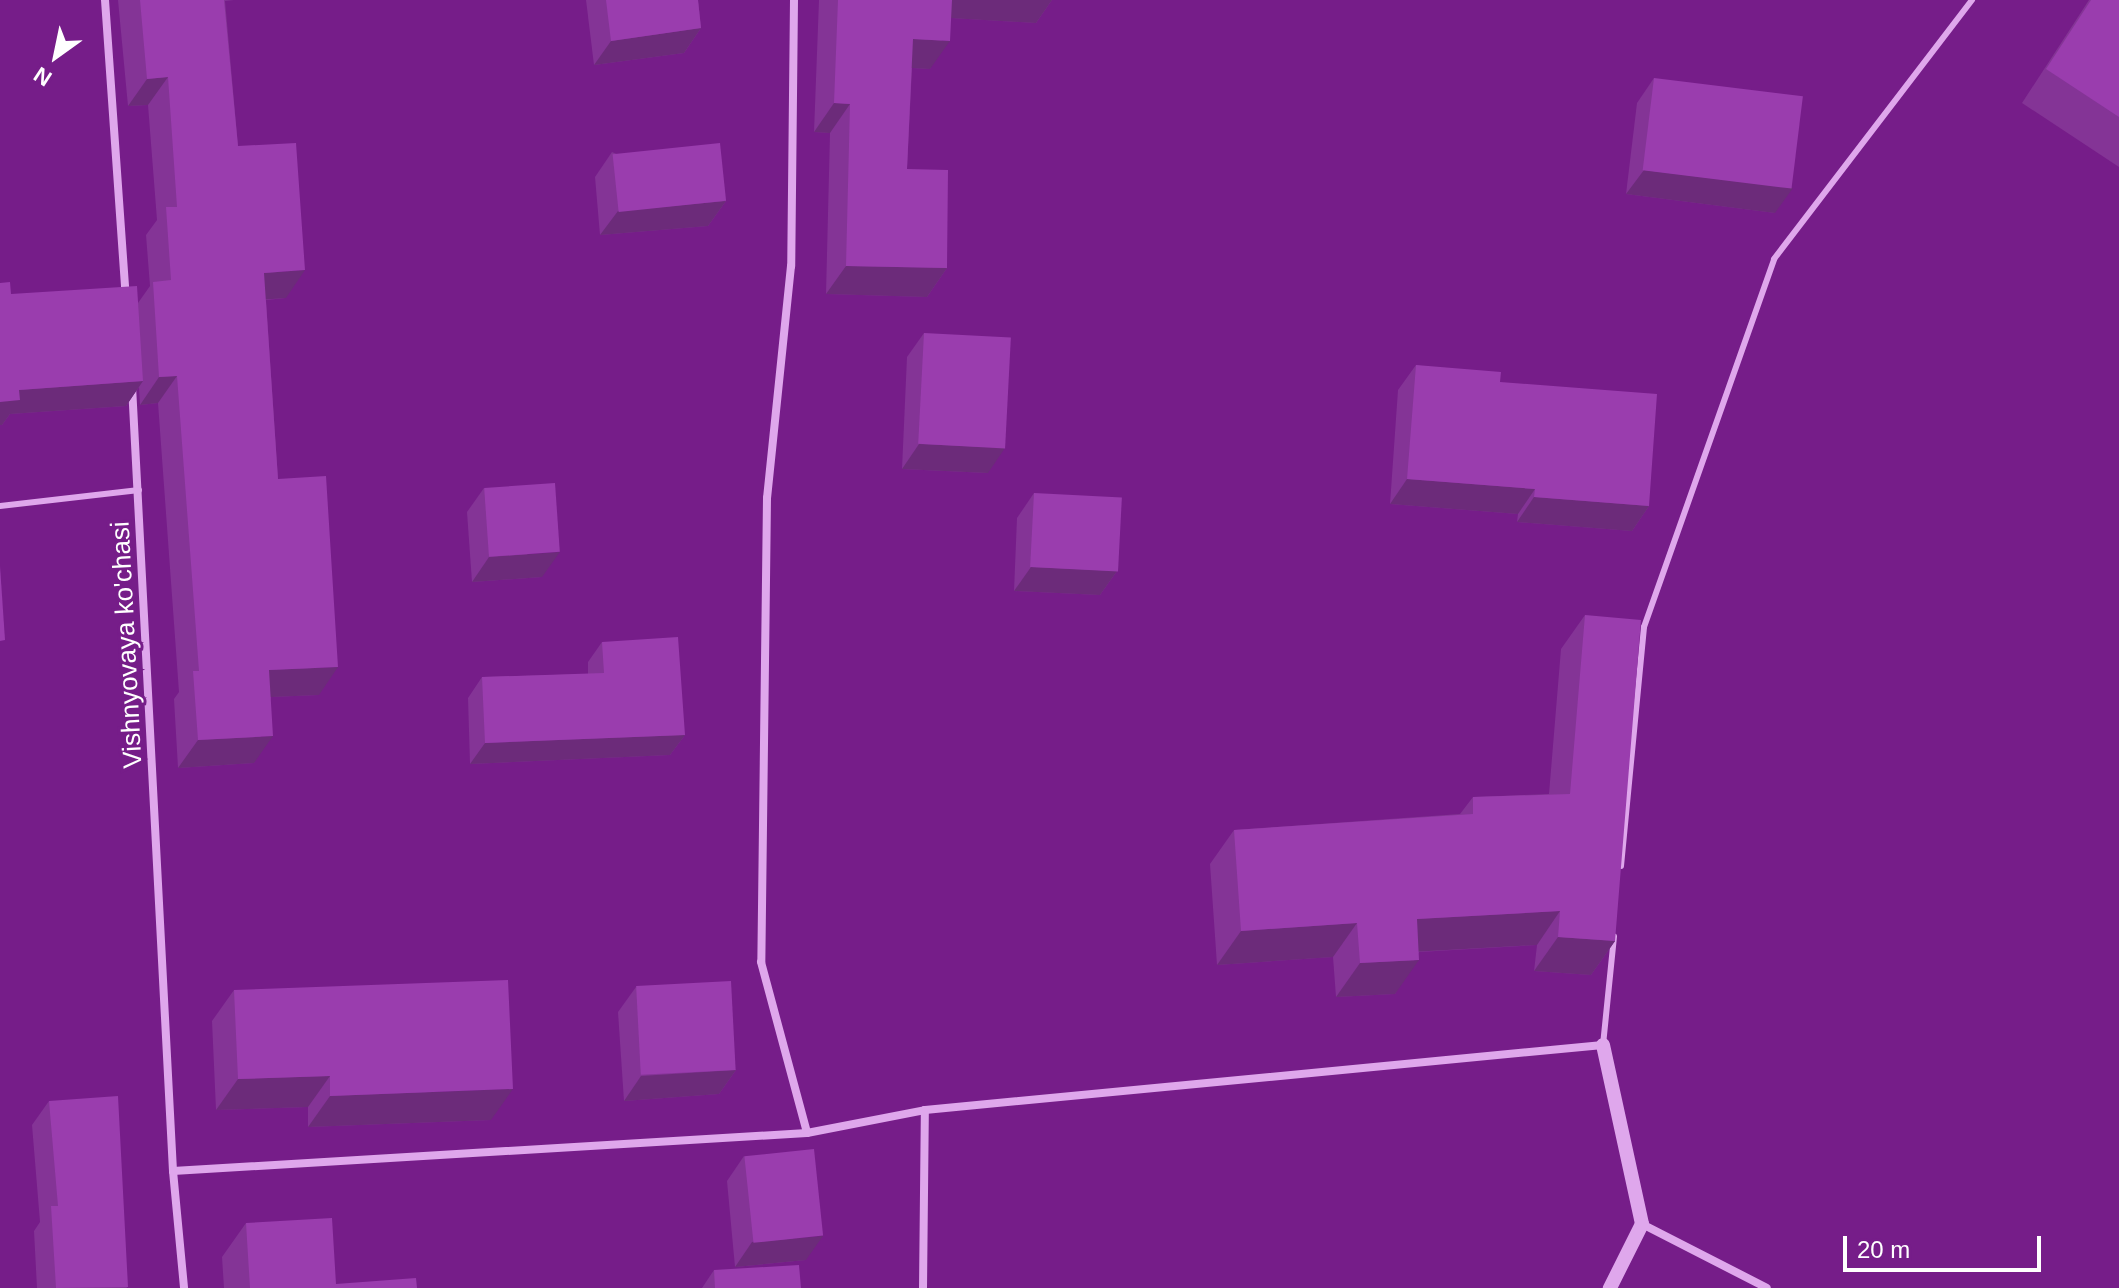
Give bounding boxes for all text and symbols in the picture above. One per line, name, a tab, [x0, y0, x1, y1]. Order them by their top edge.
north arrow	[16, 16, 96, 96]
text: N	[29, 62, 56, 91]
street label: Vishnyovaya ko'chasi	[105, 521, 149, 769]
scale bar	[1847, 1220, 2045, 1270]
text: 20 m	[1857, 1236, 1910, 1263]

